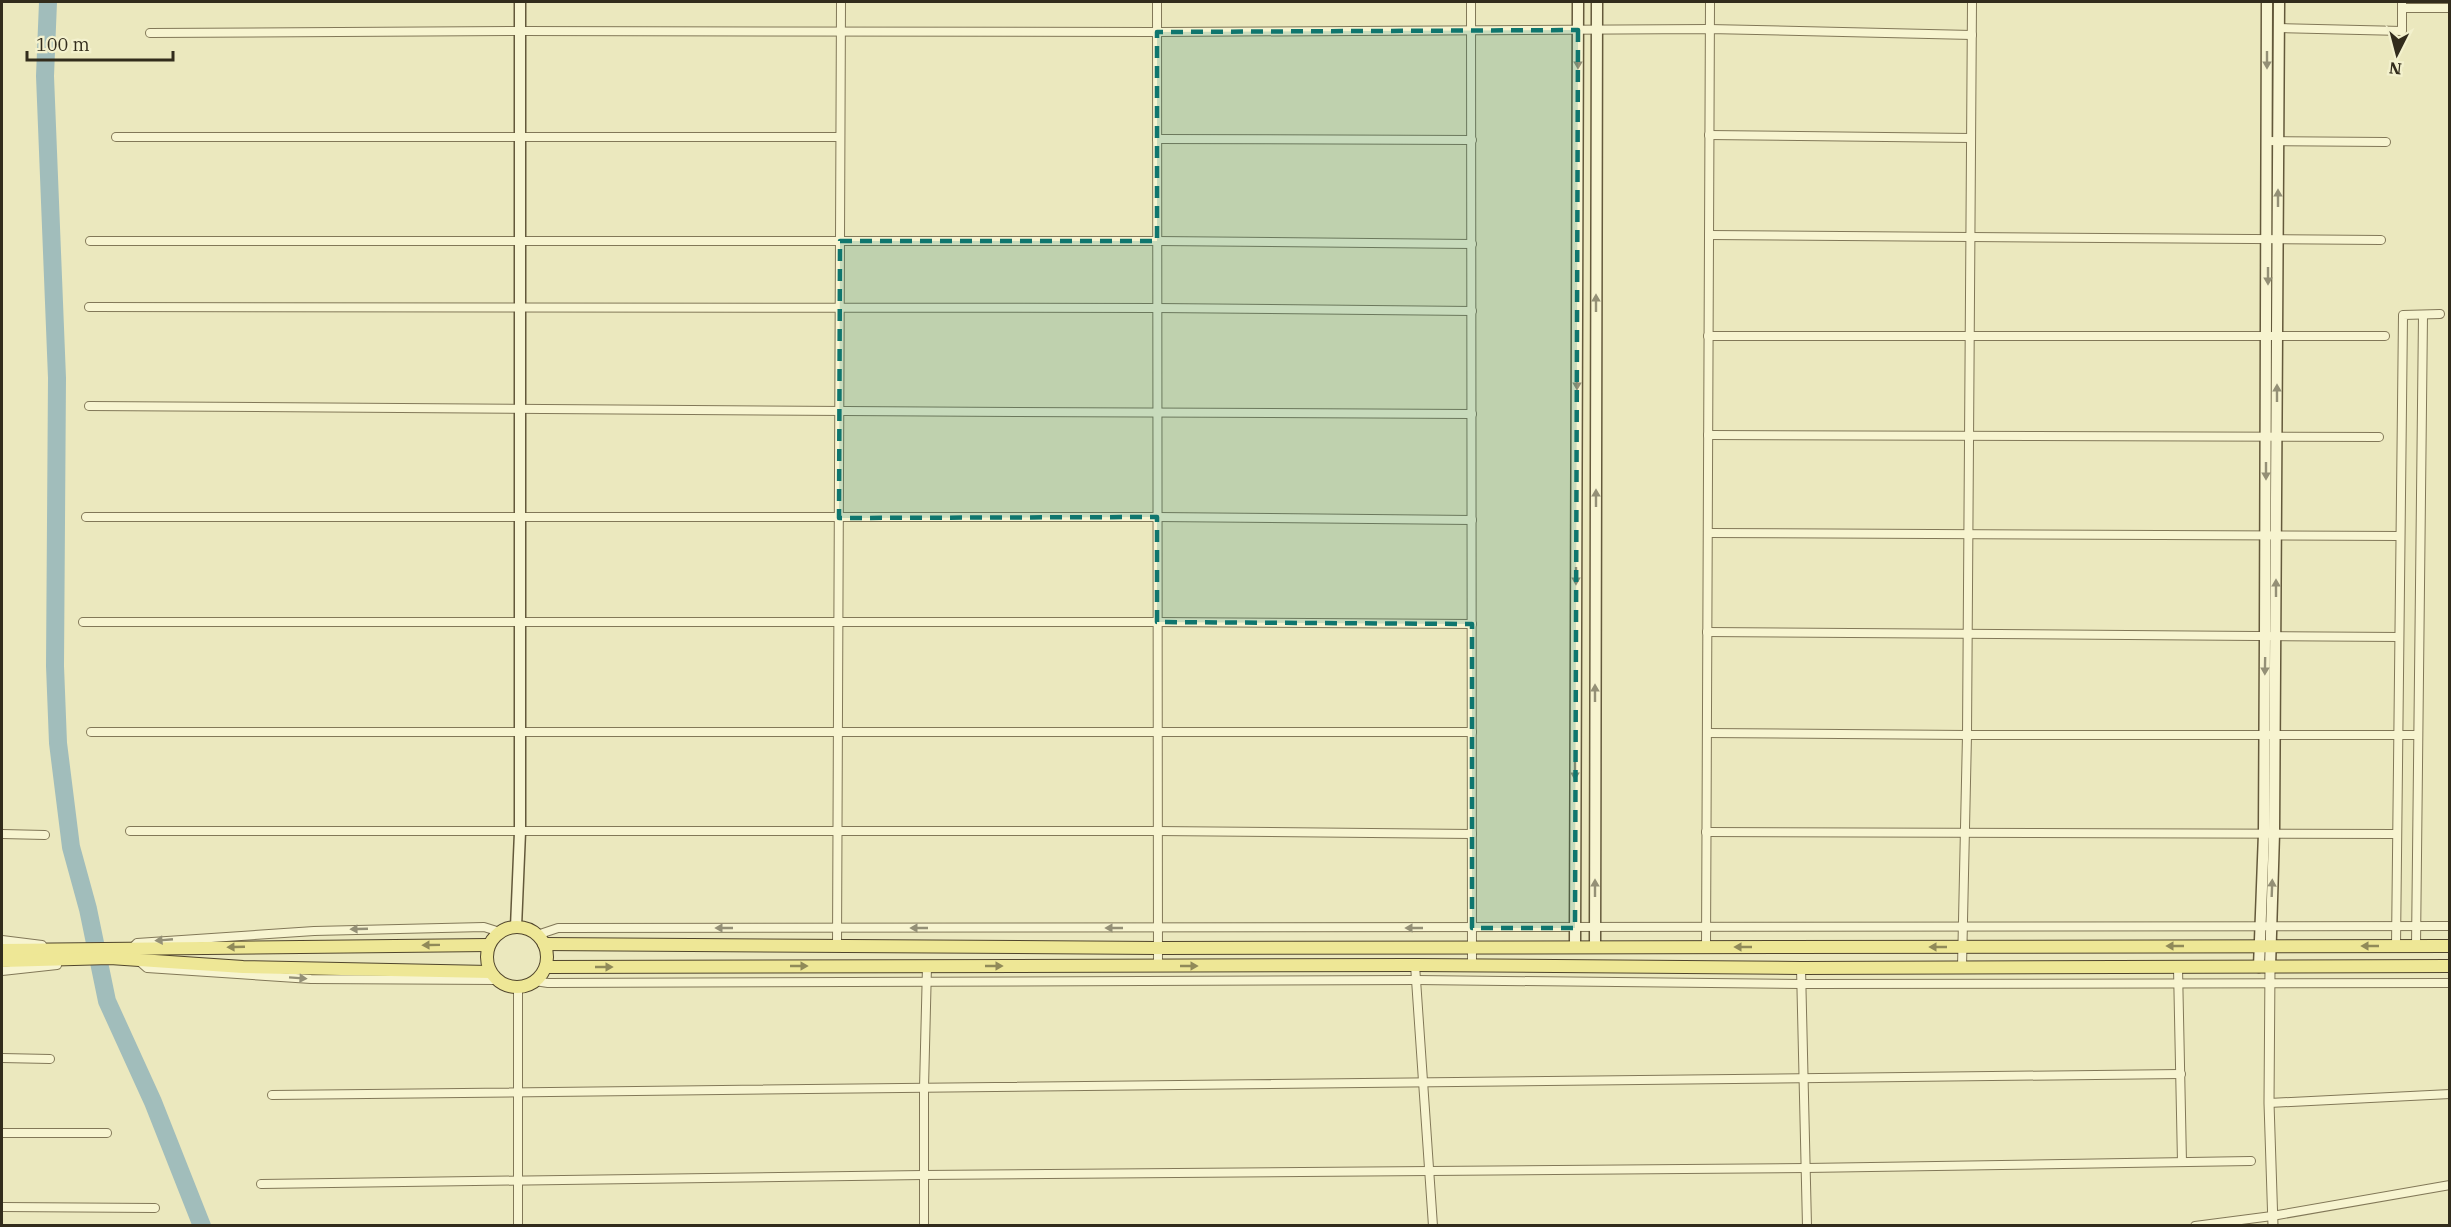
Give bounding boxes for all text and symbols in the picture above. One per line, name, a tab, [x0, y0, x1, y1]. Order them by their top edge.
scale bar	[27, 24, 172, 62]
north arrow	[2367, 24, 2427, 84]
text: 100 m	[36, 33, 90, 56]
one-way arrow	[1573, 50, 1582, 69]
one-way arrow	[2262, 50, 2272, 69]
text: N	[2388, 58, 2403, 80]
one-way arrow	[2273, 188, 2283, 207]
one-way arrow	[2263, 266, 2273, 285]
one-way arrow	[1591, 294, 1601, 313]
one-way arrow	[1572, 371, 1582, 390]
one-way arrow	[2272, 383, 2282, 402]
one-way arrow	[2261, 461, 2271, 480]
one-way arrow	[1591, 489, 1601, 508]
one-way arrow	[1571, 566, 1581, 585]
one-way arrow	[2271, 578, 2281, 597]
one-way arrow	[2260, 656, 2270, 675]
one-way arrow	[1590, 684, 1600, 703]
one-way arrow	[1570, 761, 1580, 780]
one-way arrow	[2268, 878, 2277, 897]
one-way arrow	[1590, 879, 1600, 898]
one-way arrow	[714, 923, 733, 933]
one-way arrow	[909, 923, 928, 933]
one-way arrow	[1104, 923, 1123, 933]
one-way arrow	[1404, 923, 1423, 933]
one-way arrow	[349, 925, 368, 934]
one-way arrow	[155, 935, 174, 945]
one-way arrow	[421, 940, 440, 950]
one-way arrow	[2166, 941, 2185, 951]
one-way arrow	[2361, 941, 2380, 951]
one-way arrow	[1734, 942, 1753, 952]
one-way arrow	[1929, 942, 1948, 952]
one-way arrow	[226, 943, 245, 952]
one-way arrow	[790, 961, 809, 971]
one-way arrow	[985, 961, 1004, 971]
one-way arrow	[1180, 961, 1199, 971]
one-way arrow	[595, 962, 614, 972]
one-way arrow	[289, 973, 308, 983]

